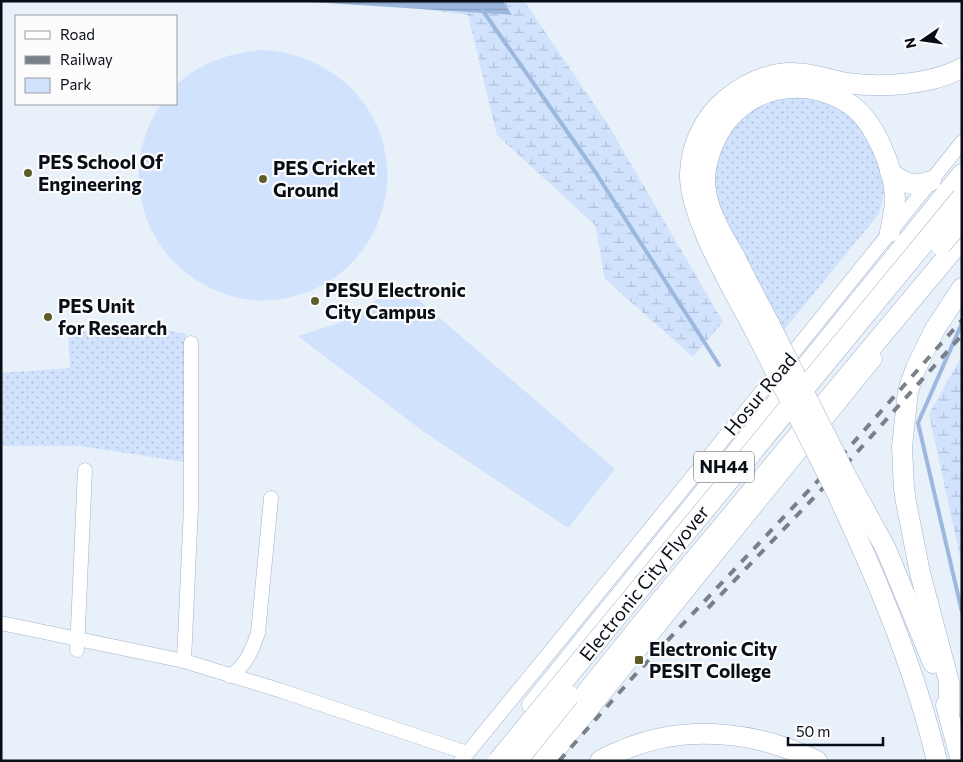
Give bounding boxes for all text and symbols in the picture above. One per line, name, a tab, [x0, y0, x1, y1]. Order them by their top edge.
legend	[15, 15, 178, 105]
north arrow	[898, 15, 948, 65]
text: Road	[60, 25, 95, 43]
text: N	[900, 36, 919, 50]
text: Railway	[60, 50, 113, 68]
text: Park	[60, 75, 91, 93]
place label: PES School Of Engineering	[38, 150, 163, 195]
place label: PES Cricket Ground	[273, 156, 375, 201]
marker: PES School Of Engineering	[22, 167, 34, 179]
marker: PES Cricket Ground	[257, 173, 269, 185]
place label: PESU Electronic City Campus	[325, 278, 466, 323]
place label: PES Unit for Research	[58, 294, 167, 339]
marker: PESU Electronic City Campus	[309, 295, 321, 307]
marker: PES Unit for Research	[42, 311, 54, 323]
street label: Hosur Road	[719, 348, 801, 439]
road number: NH44	[694, 452, 754, 482]
street label: Electronic City Flyover	[574, 500, 714, 665]
place label: Electronic City PESIT College	[649, 637, 778, 682]
marker: Electronic City PESIT College	[633, 654, 645, 666]
scale bar	[788, 714, 883, 746]
text: 50 m	[796, 722, 830, 740]

